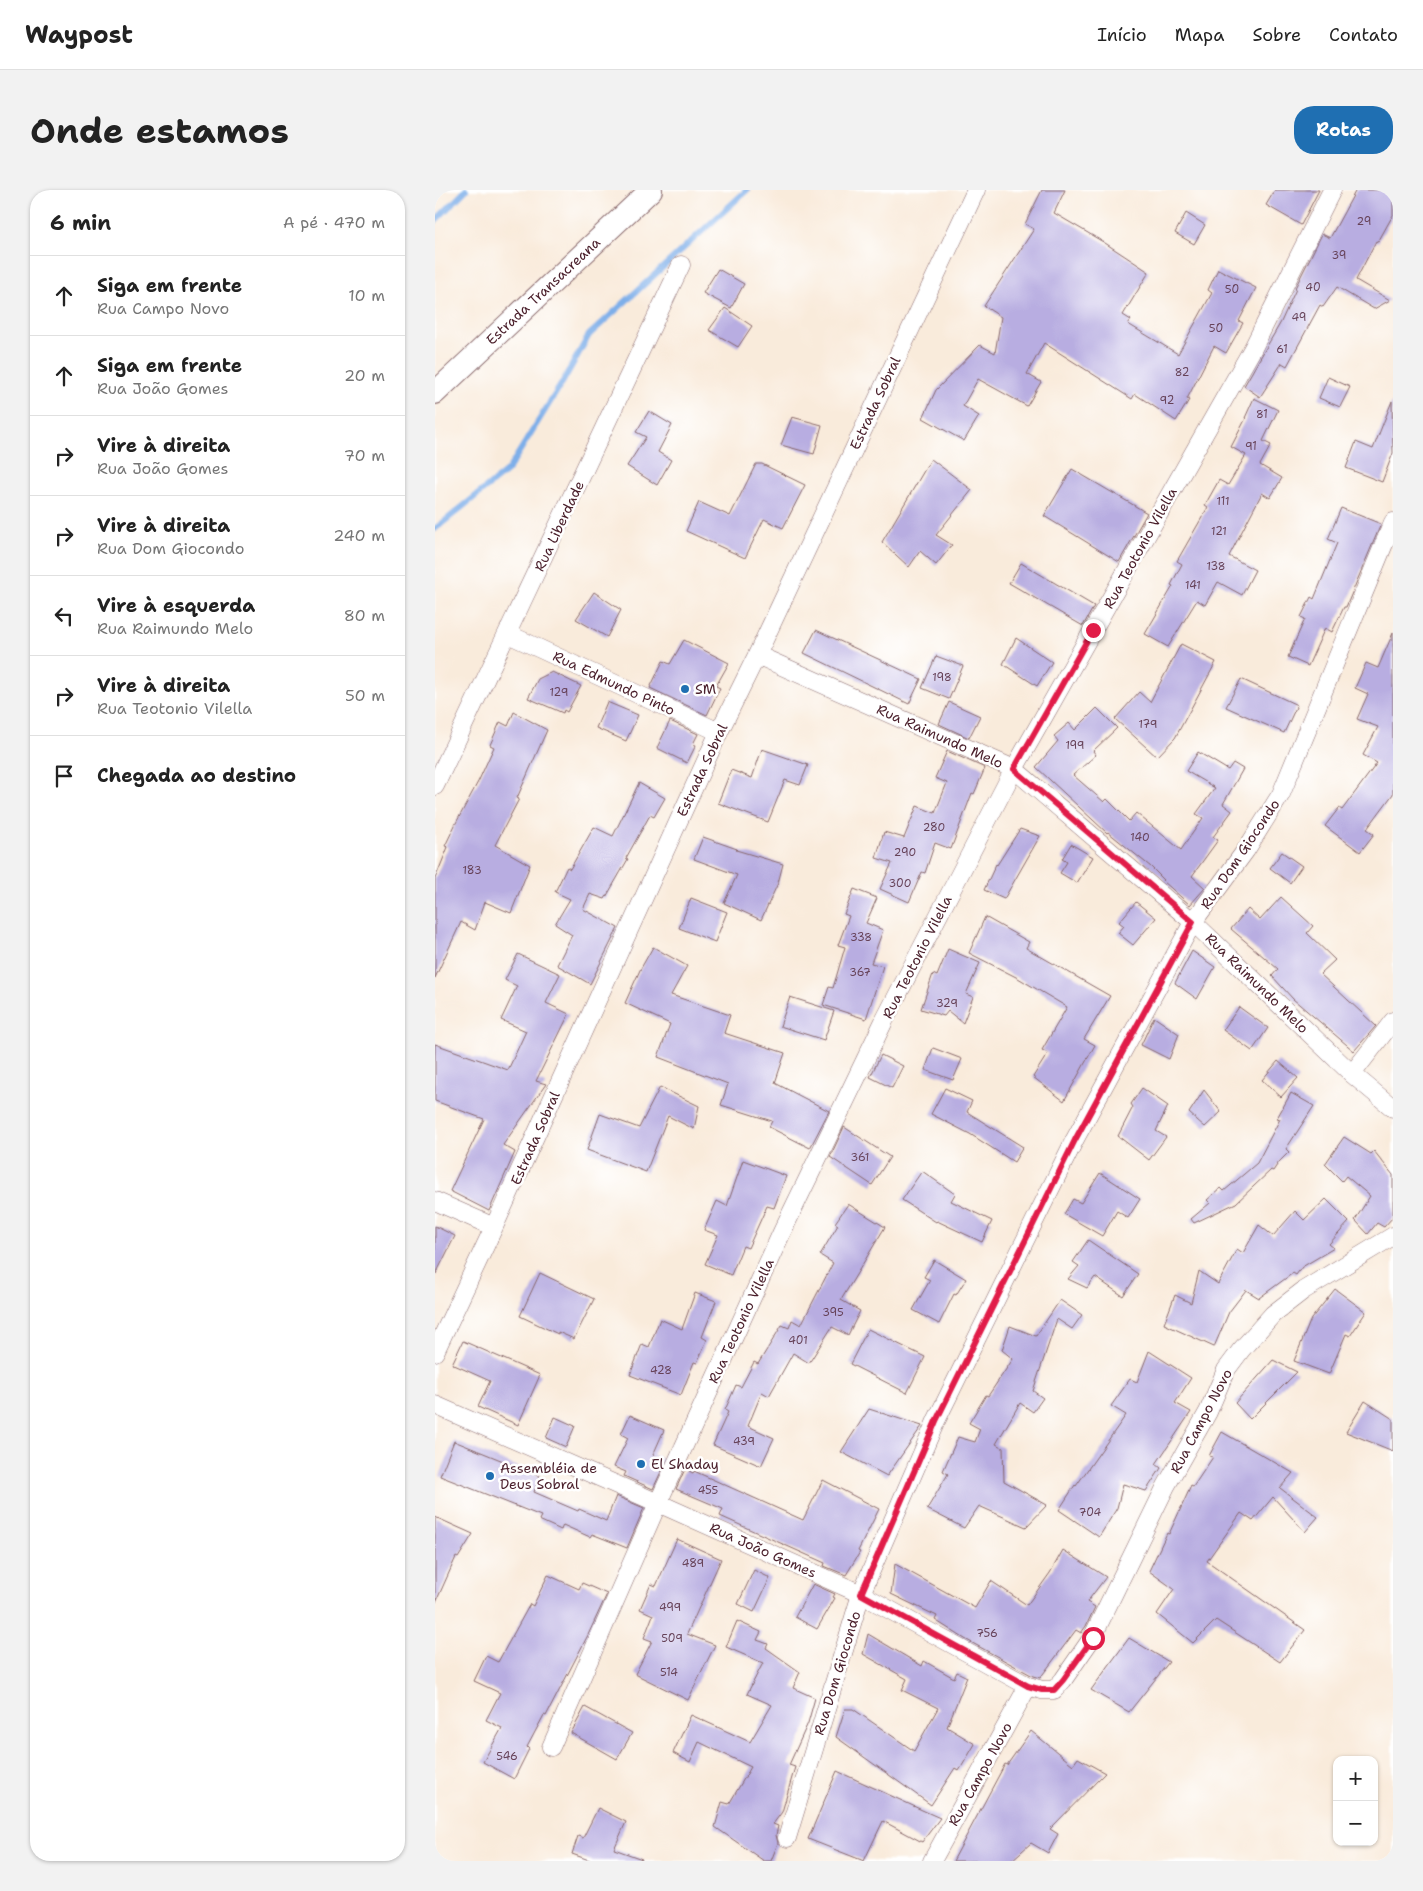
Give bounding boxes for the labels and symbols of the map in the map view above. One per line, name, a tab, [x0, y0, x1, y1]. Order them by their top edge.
house number: 29	[1357, 214, 1371, 229]
street label: Estrada Transacreana	[482, 233, 604, 349]
house number: 39	[1332, 248, 1346, 263]
house number: 40	[1305, 280, 1321, 295]
house number: 50	[1225, 282, 1239, 297]
house number: 49	[1292, 310, 1306, 325]
house number: 50	[1209, 321, 1223, 336]
house number: 61	[1276, 342, 1288, 357]
street label: Estrada Sobral	[846, 353, 905, 452]
house number: 82	[1175, 365, 1189, 380]
house number: 92	[1160, 393, 1174, 408]
house number: 81	[1256, 407, 1268, 422]
house number: 91	[1245, 439, 1257, 454]
street label: Rua Liberdade	[530, 478, 588, 574]
street label: Rua Teotonio Vilella	[1099, 484, 1181, 612]
house number: 111	[1216, 494, 1230, 509]
house number: 121	[1211, 524, 1227, 539]
house number: 138	[1206, 559, 1226, 574]
house number: 141	[1185, 578, 1201, 593]
route end	[1082, 619, 1105, 642]
street label: Rua Edmundo Pinto	[550, 647, 678, 719]
house number: 198	[932, 670, 952, 685]
place label: SM	[695, 680, 716, 698]
marker: SM	[679, 683, 691, 695]
house number: 129	[550, 685, 568, 700]
street label: Rua Raimundo Melo	[874, 700, 1006, 772]
house number: 179	[1138, 717, 1158, 732]
street label: Estrada Sobral	[673, 720, 732, 819]
house number: 199	[1065, 738, 1085, 753]
street label: Rua Dom Giocondo	[1196, 796, 1284, 912]
house number: 280	[923, 820, 945, 835]
house number: 140	[1130, 830, 1150, 845]
house number: 290	[894, 845, 916, 860]
house number: 183	[462, 863, 482, 878]
house number: 300	[889, 876, 911, 891]
street label: Rua Teotonio Vilella	[878, 892, 956, 1022]
street label: Rua Raimundo Melo	[1202, 929, 1312, 1037]
house number: 338	[850, 930, 872, 945]
house number: 367	[849, 965, 871, 980]
house number: 329	[936, 996, 958, 1011]
street label: Estrada Sobral	[506, 1088, 564, 1188]
house number: 361	[851, 1150, 869, 1165]
street label: Rua Teotonio Vilella	[704, 1255, 778, 1386]
house number: 395	[822, 1305, 844, 1320]
house number: 401	[788, 1333, 808, 1348]
house number: 428	[650, 1363, 672, 1378]
street label: Rua Campo Novo	[1166, 1366, 1236, 1476]
house number: 439	[733, 1434, 755, 1449]
place label: El Shaday	[651, 1455, 719, 1473]
marker: El Shaday	[635, 1458, 647, 1470]
place label: Assembléia de Deus Sobral	[500, 1459, 597, 1493]
marker: Assembléia de Deus Sobral	[484, 1470, 496, 1482]
house number: 455	[698, 1483, 719, 1498]
house number: 704	[1079, 1505, 1102, 1520]
street label: Rua João Gomes	[707, 1518, 819, 1582]
house number: 489	[682, 1556, 704, 1571]
house number: 499	[659, 1600, 681, 1615]
street label: Rua Dom Giocondo	[810, 1609, 864, 1737]
house number: 756	[976, 1626, 998, 1641]
route start	[1082, 1627, 1105, 1650]
house number: 509	[661, 1631, 683, 1646]
house number: 514	[660, 1665, 678, 1680]
street label: Rua Campo Novo	[944, 1719, 1016, 1829]
house number: 546	[496, 1749, 518, 1764]

